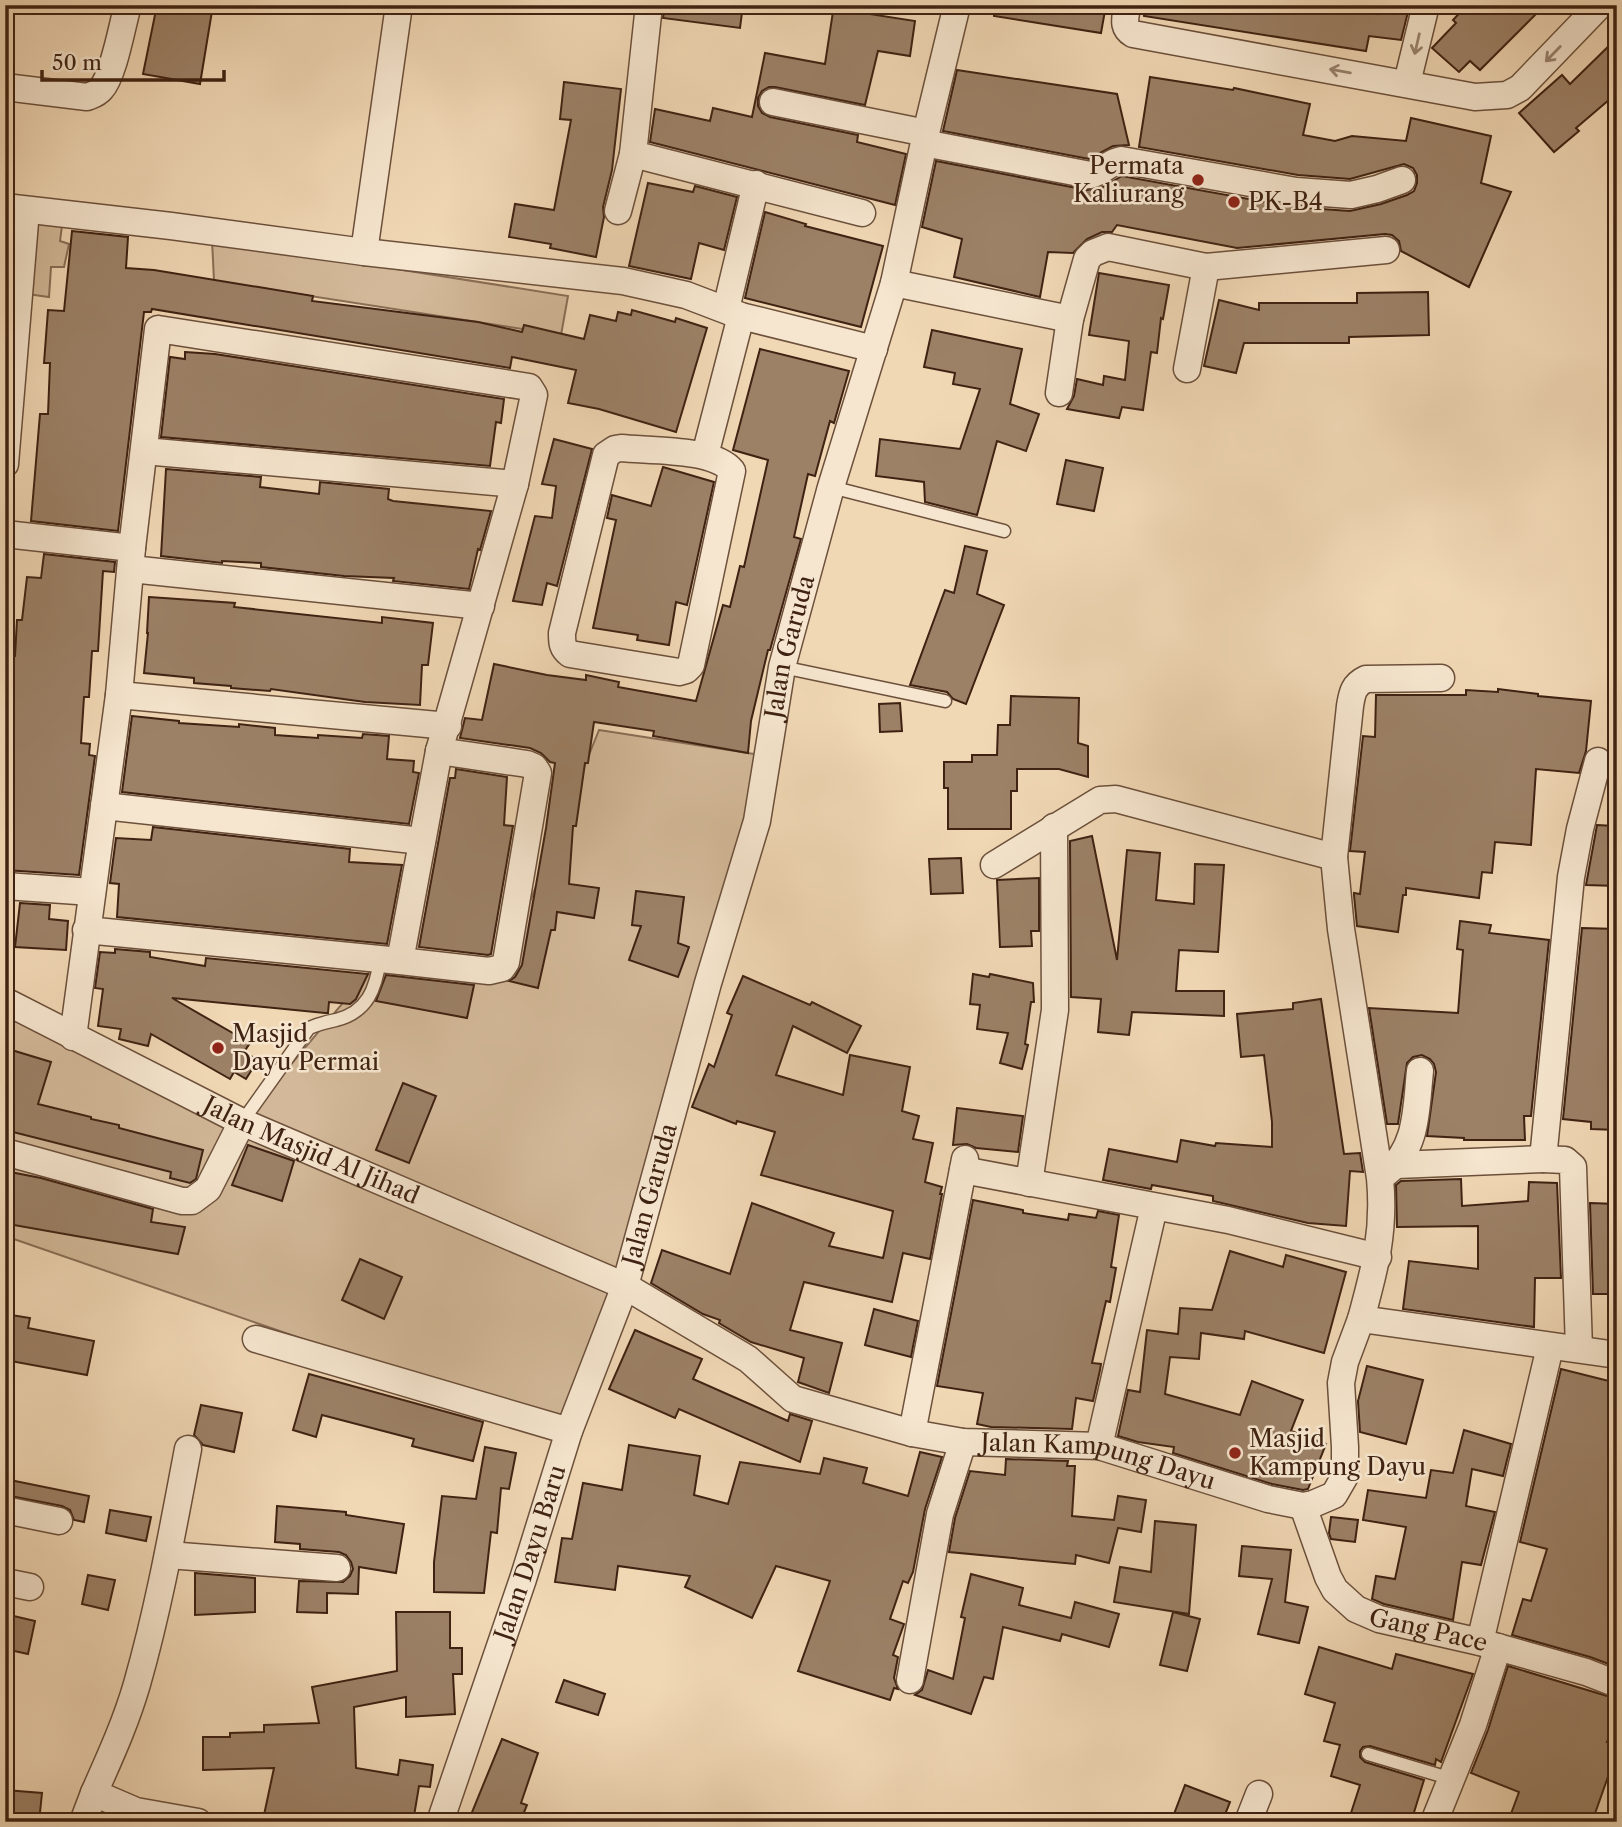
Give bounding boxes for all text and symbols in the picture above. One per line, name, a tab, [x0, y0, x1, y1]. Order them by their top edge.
one-way arrow	[1409, 32, 1423, 55]
scale bar	[42, 38, 224, 82]
one-way arrow	[1544, 45, 1561, 62]
text: 50 m	[52, 50, 102, 75]
one-way arrow	[1329, 64, 1352, 77]
place label: Permata Kaliurang	[1073, 151, 1184, 208]
marker: Permata Kaliurang	[1190, 172, 1206, 188]
place label: PK-B4	[1248, 187, 1323, 216]
marker: PK-B4	[1226, 194, 1242, 210]
street label: Jalan Garuda	[758, 572, 820, 724]
place label: Masjid Dayu Permai	[232, 1019, 379, 1076]
marker: Masjid Dayu Permai	[210, 1040, 226, 1056]
street label: Jalan Masjid Al Jihad	[195, 1088, 424, 1210]
street label: Jalan Garuda	[615, 1120, 683, 1273]
place label: Masjid Kampung Dayu	[1249, 1424, 1426, 1481]
street label: Jalan Kampung Dayu	[976, 1427, 1219, 1496]
marker: Masjid Kampung Dayu	[1227, 1445, 1243, 1461]
street label: Jalan Dayu Baru	[487, 1461, 572, 1648]
street label: Gang Pace	[1367, 1602, 1491, 1657]

